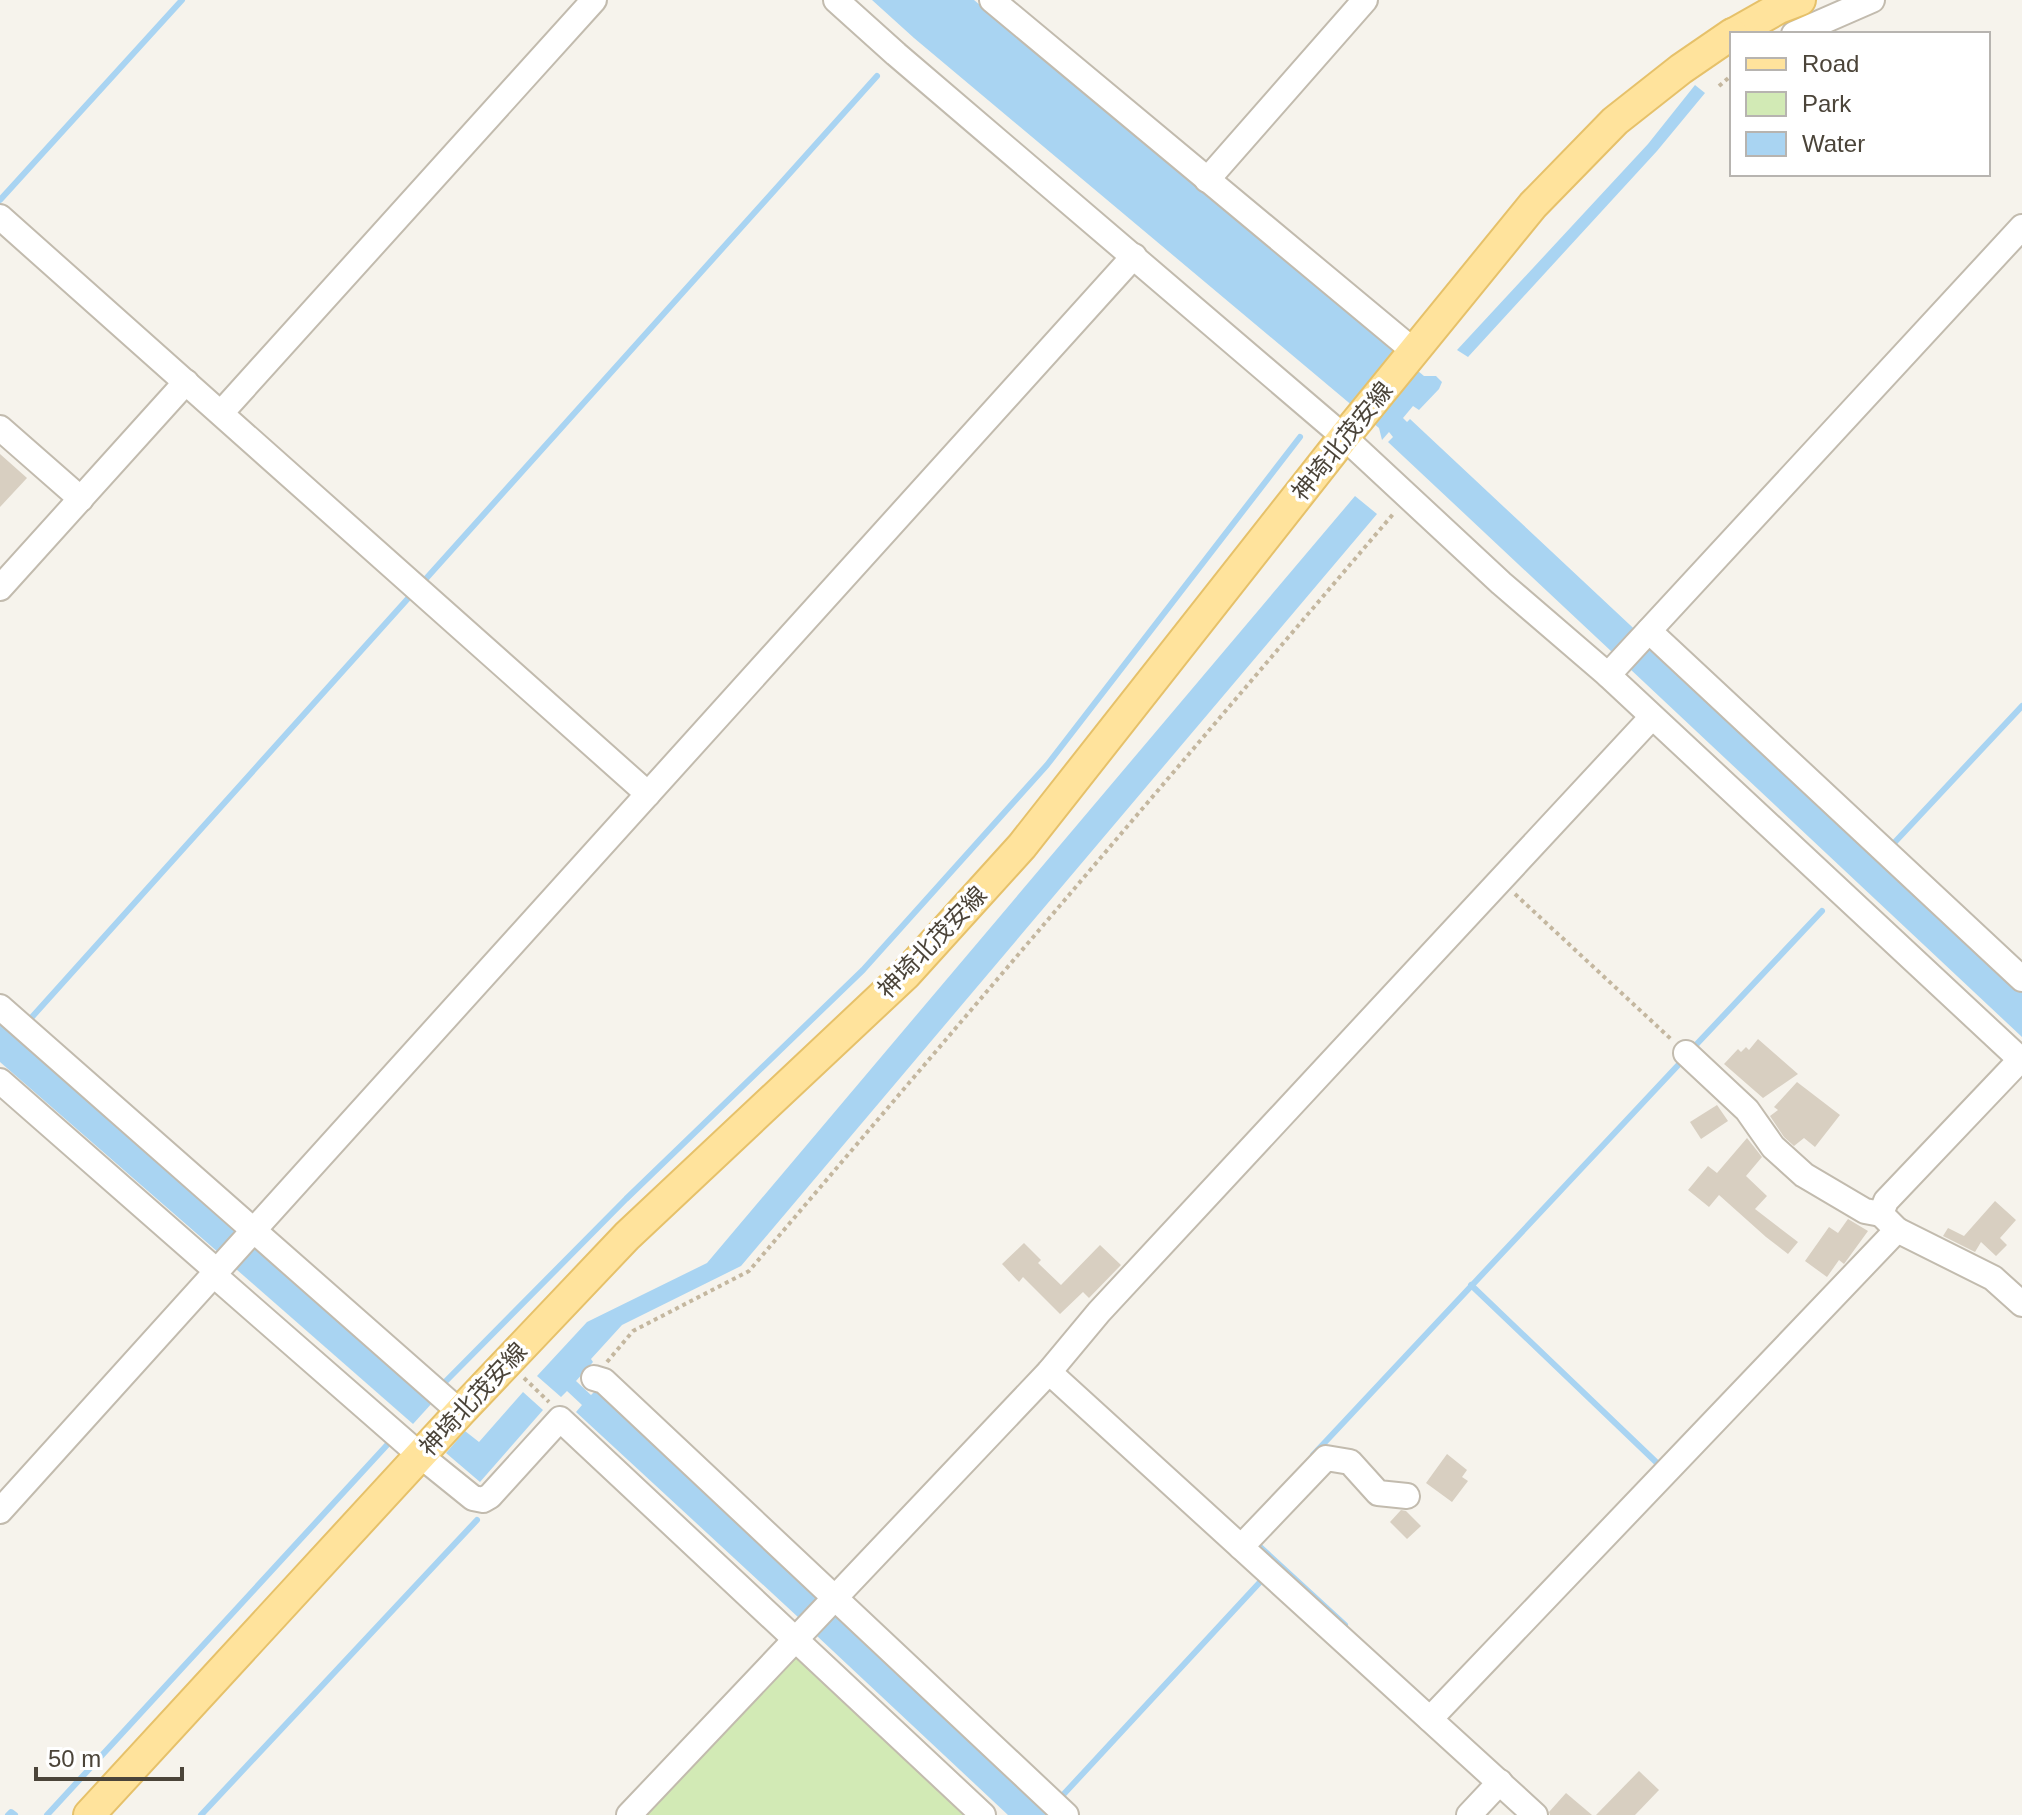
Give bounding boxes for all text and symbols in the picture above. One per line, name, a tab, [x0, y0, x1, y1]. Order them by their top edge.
legend	[1730, 32, 1990, 176]
text: Road	[1802, 50, 1859, 77]
text: Park	[1802, 90, 1852, 117]
text: Water	[1802, 130, 1865, 157]
street label: 神埼北茂安線	[1286, 377, 1398, 505]
street label: 神埼北茂安線	[872, 881, 992, 1003]
street label: 神埼北茂安線	[414, 1337, 532, 1461]
scale bar	[36, 1731, 182, 1781]
text: 50 m	[48, 1745, 101, 1772]

